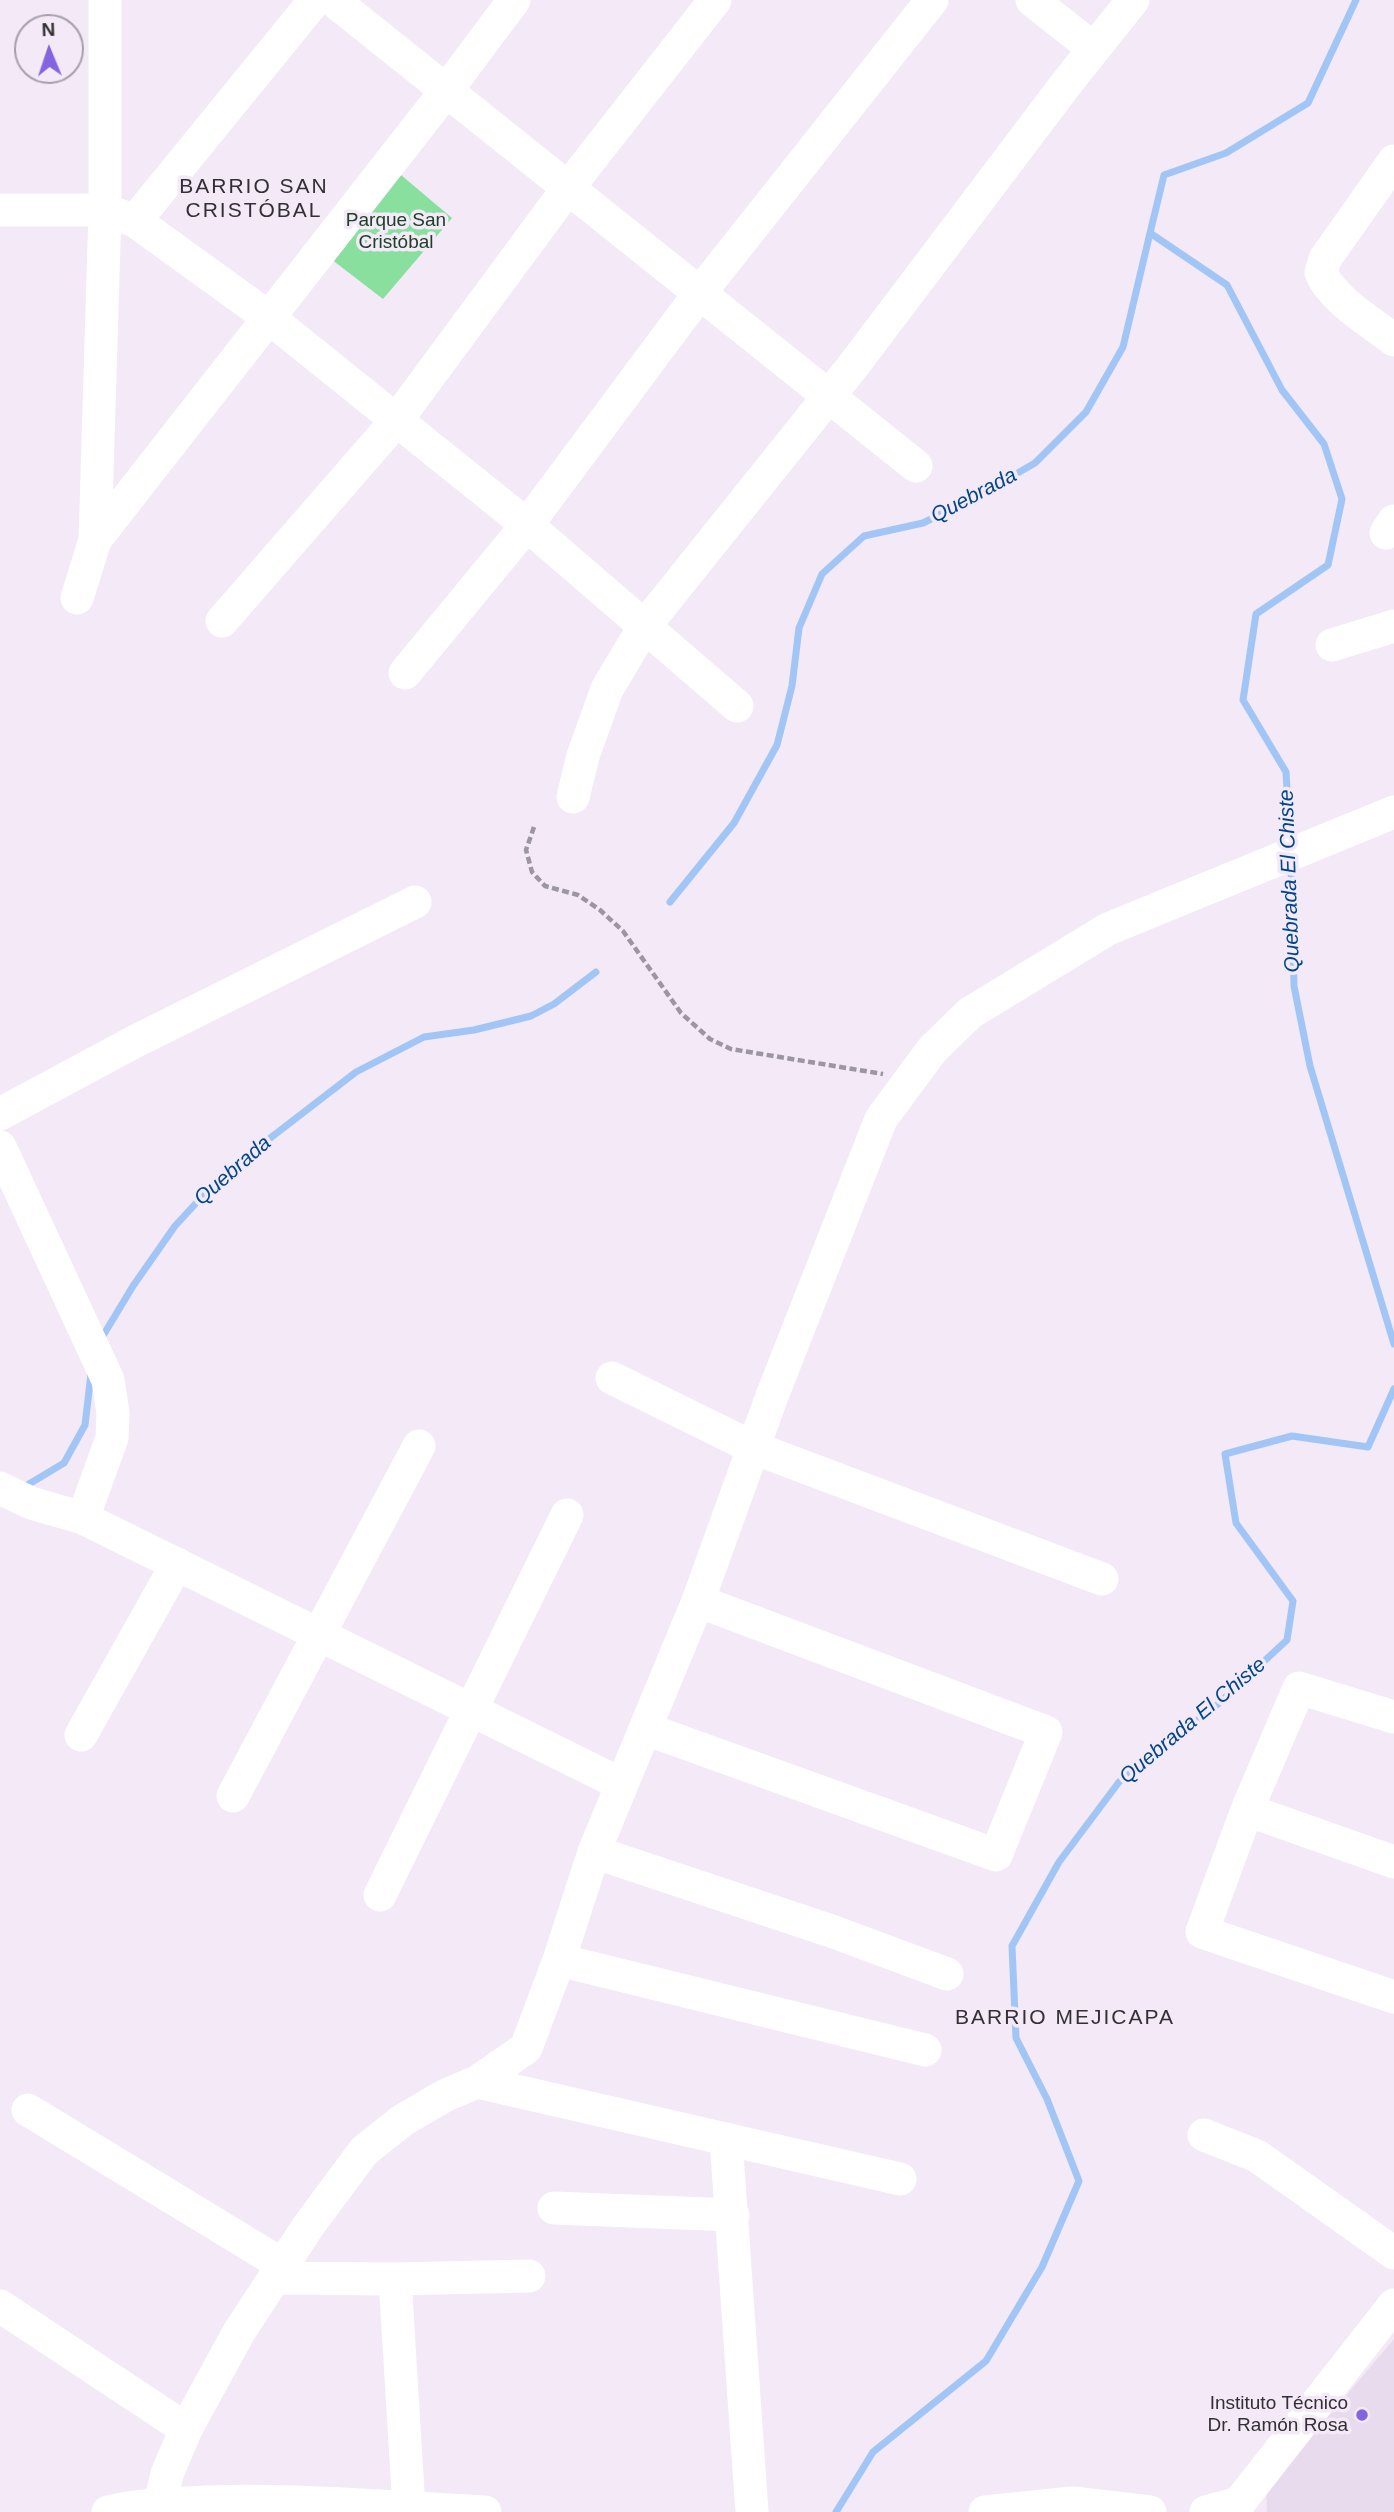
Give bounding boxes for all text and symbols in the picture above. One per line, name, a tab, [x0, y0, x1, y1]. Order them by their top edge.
north arrow	[14, 14, 84, 84]
text: N	[41, 19, 56, 40]
district label: BARRIO SAN CRISTÓBAL	[180, 174, 328, 224]
park label: Parque San Cristóbal	[346, 210, 446, 254]
water label: Quebrada	[927, 463, 1021, 529]
water label: Quebrada El Chiste	[1274, 789, 1306, 973]
water label: Quebrada	[189, 1131, 277, 1211]
water label: Quebrada El Chiste	[1115, 1652, 1271, 1790]
district label: BARRIO MEJICAPA	[957, 2005, 1173, 2031]
place label: Instituto Técnico Dr. Ramón Rosa	[1208, 2393, 1348, 2437]
marker: Instituto Técnico Dr. Ramón Rosa	[1354, 2407, 1370, 2423]

